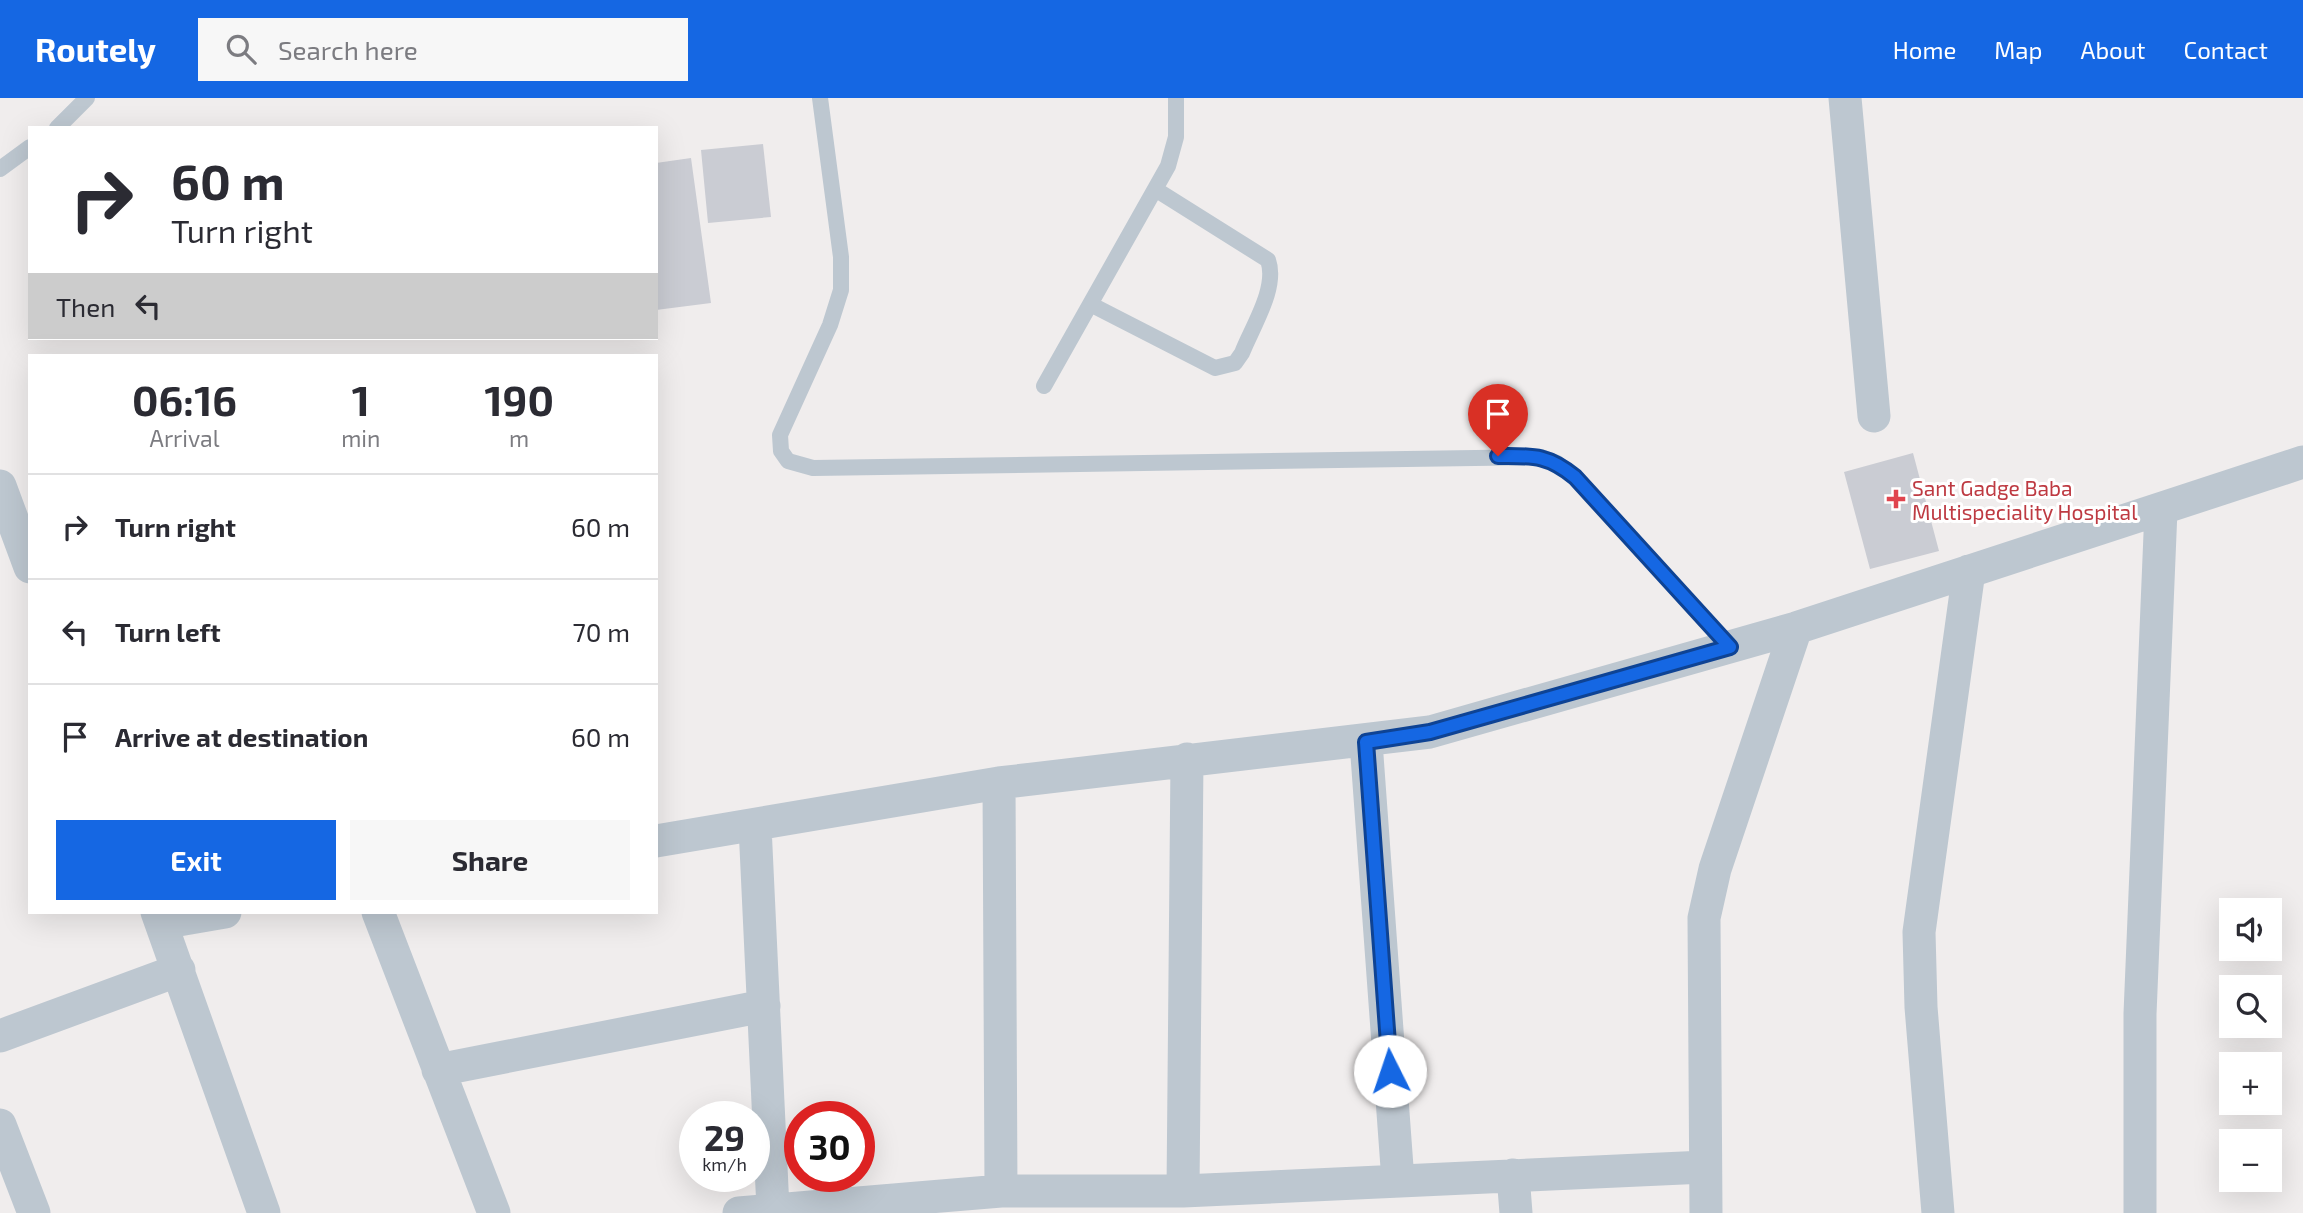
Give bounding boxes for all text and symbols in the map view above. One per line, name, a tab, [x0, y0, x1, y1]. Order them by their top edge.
search box	[198, 18, 688, 81]
text: Routely	[35, 29, 156, 69]
icon: search	[222, 30, 260, 68]
text: Search here	[278, 34, 418, 65]
text: Home	[1893, 35, 1956, 64]
text: Map	[1994, 35, 2042, 64]
text: About	[2080, 35, 2146, 64]
text: Contact	[2184, 35, 2268, 64]
text: 60 m	[171, 151, 285, 210]
icon: right	[56, 154, 147, 245]
text: Turn right	[171, 211, 313, 249]
icon: left	[129, 287, 167, 325]
text: Then	[56, 291, 115, 322]
text: 06:16	[132, 374, 237, 424]
text: 1	[352, 374, 370, 424]
text: 190	[484, 374, 554, 424]
pin	[1468, 384, 1528, 456]
icon: arrive	[1479, 395, 1517, 433]
text: Arrival	[150, 424, 220, 452]
text: min	[341, 424, 380, 452]
text: m	[509, 424, 529, 452]
place label: Sant Gadge Baba Multispeciality Hospital	[1912, 475, 2138, 524]
marker: Sant Gadge Baba Multispeciality Hospital	[1886, 489, 1906, 509]
icon: right	[56, 508, 94, 546]
text: Turn right	[115, 511, 236, 542]
text: 60 m	[571, 511, 630, 542]
icon: left	[56, 613, 94, 651]
text: Turn left	[115, 616, 221, 647]
text: 70 m	[572, 616, 630, 647]
icon: arrive	[56, 718, 94, 756]
text: Arrive at destination	[115, 721, 368, 752]
text: 60 m	[571, 721, 630, 752]
button: Exit	[56, 820, 336, 900]
button: Share	[350, 820, 630, 900]
map controls	[2219, 898, 2282, 1192]
button: sound	[2219, 898, 2282, 961]
button: search	[2219, 975, 2282, 1038]
position arrow	[1353, 1034, 1427, 1108]
button: +	[2219, 1052, 2282, 1115]
speed limit sign: 30	[784, 1101, 875, 1192]
text: 29	[704, 1116, 745, 1158]
button: −	[2219, 1129, 2282, 1192]
text: km/h	[702, 1153, 747, 1175]

